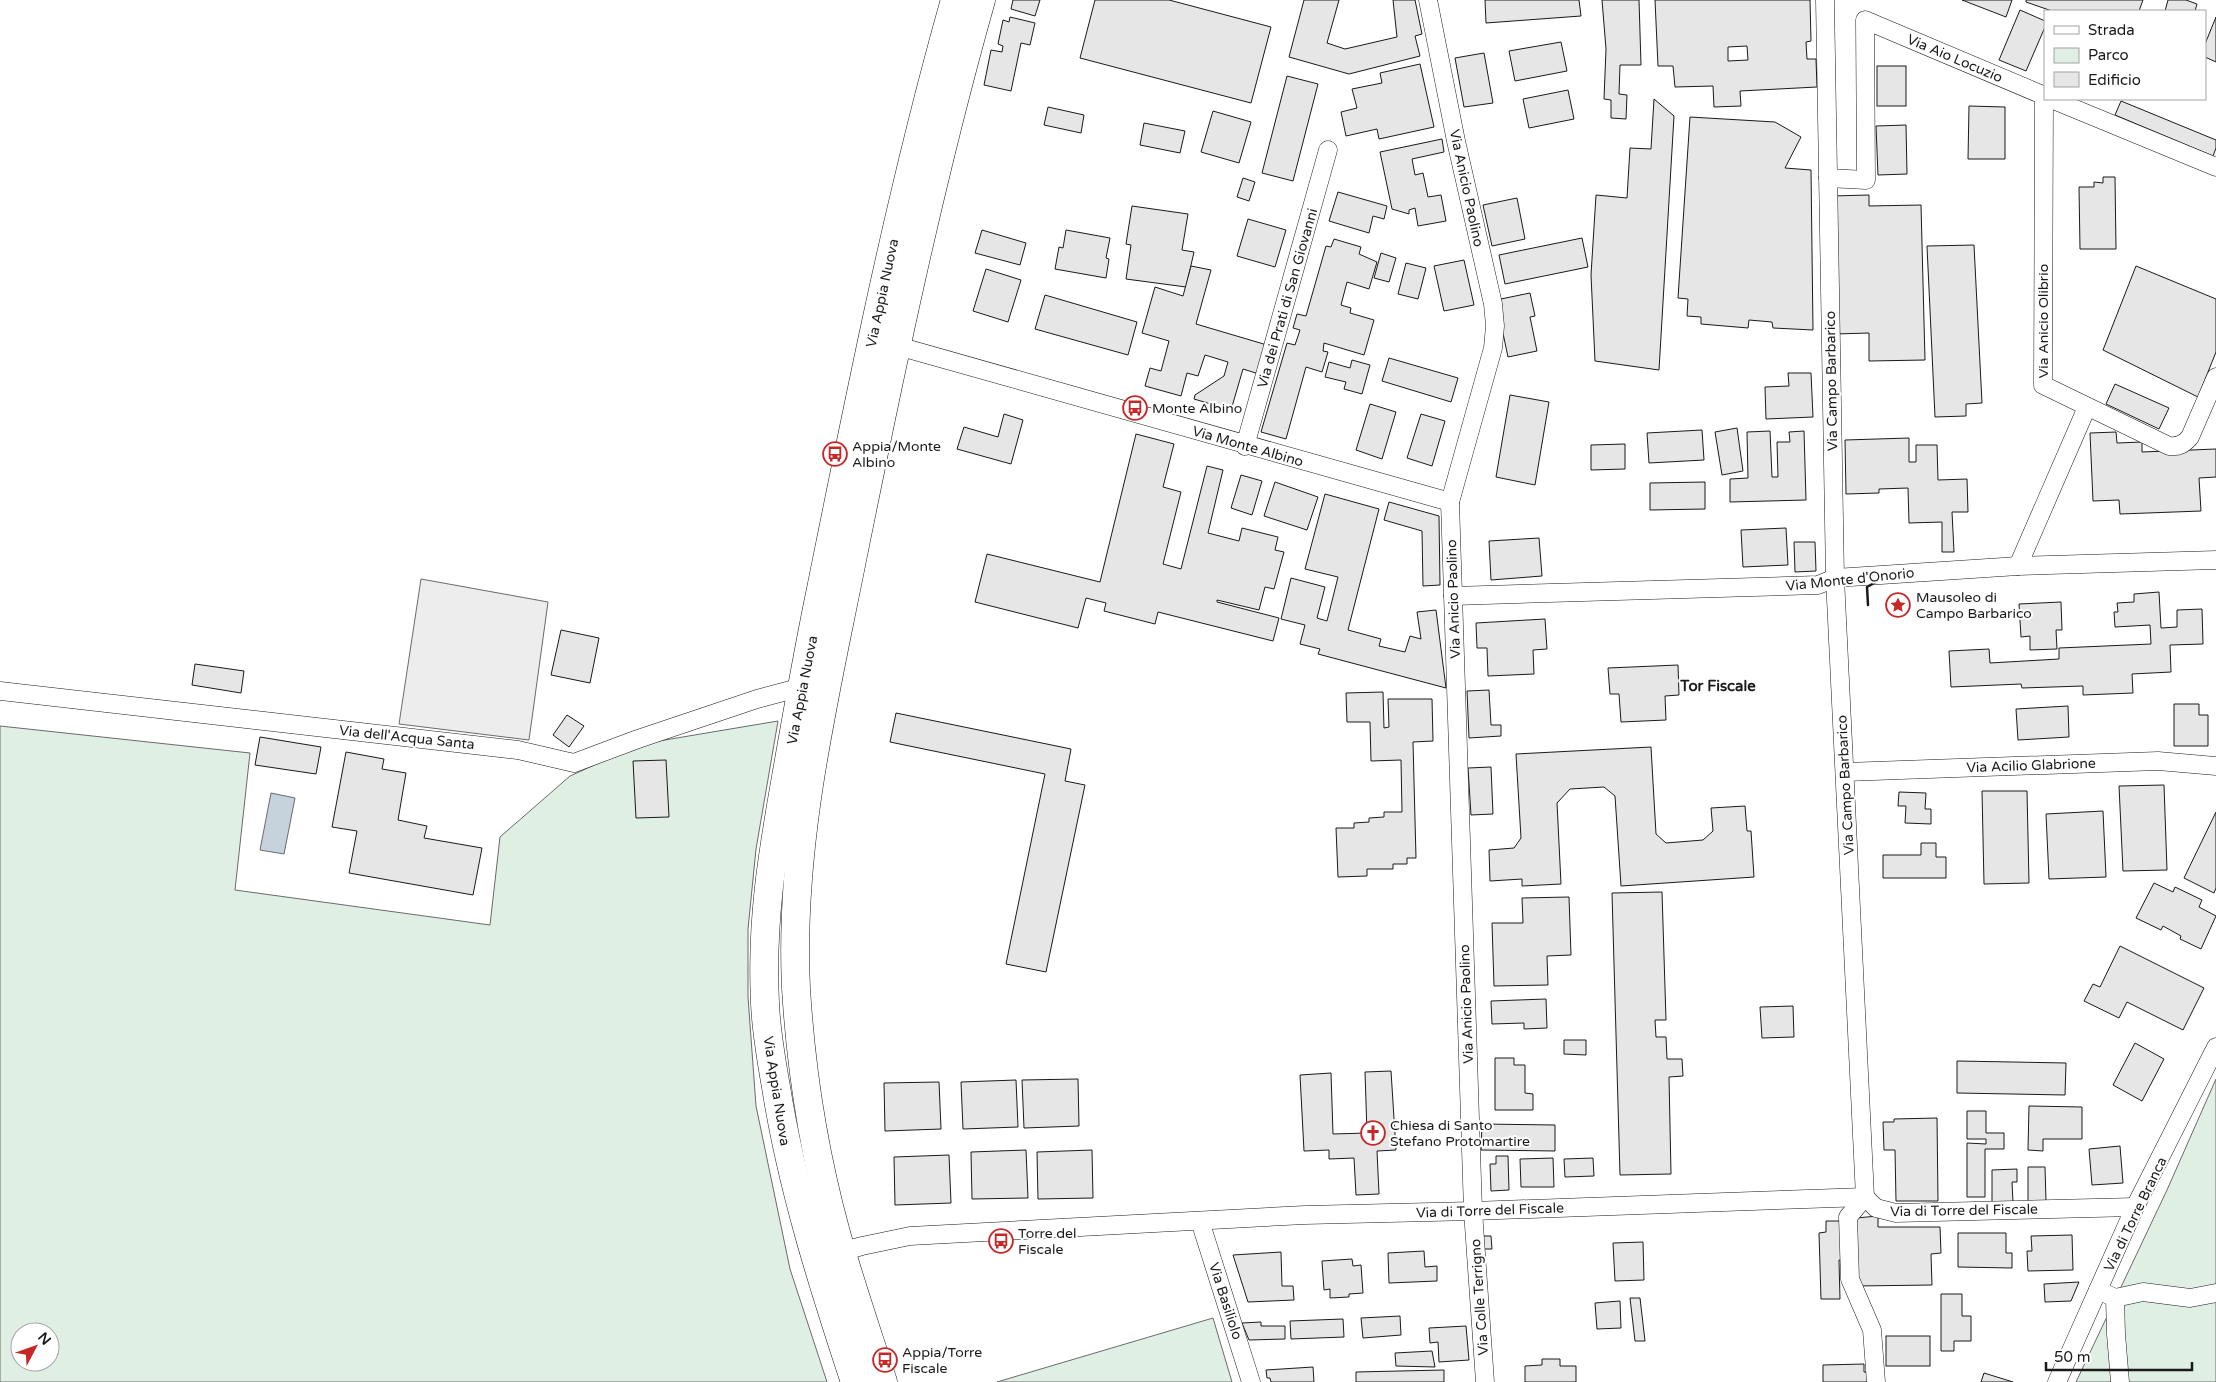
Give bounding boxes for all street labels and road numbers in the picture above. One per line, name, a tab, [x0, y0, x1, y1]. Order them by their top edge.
street label: Via Aio Locuzio	[1904, 31, 2005, 86]
street label: Via Anicio Paolino	[1446, 128, 1487, 248]
street label: Via dei Prati di San Giovanni	[1254, 206, 1321, 390]
street label: Via Appia Nuova	[863, 237, 902, 349]
street label: Via Anicio Olibrio	[2035, 264, 2052, 378]
street label: Via Campo Barbarico	[1822, 311, 1841, 451]
street label: Via Monte Albino	[1190, 422, 1305, 470]
street label: Via Anicio Paolino	[1443, 539, 1464, 659]
street label: Via Monte d'Onorio	[1785, 564, 1915, 595]
street label: Via Appia Nuova	[784, 634, 821, 746]
street label: Via Campo Barbarico	[1833, 714, 1858, 856]
street label: Via dell'Acqua Santa	[338, 722, 475, 753]
street label: Via Acilio Glabrione	[1966, 755, 2096, 776]
street label: Via Anicio Paolino	[1456, 944, 1477, 1064]
street label: Via Appia Nuova	[759, 1035, 794, 1147]
street label: Via di Torre Branca	[2100, 1154, 2171, 1274]
street label: Via di Torre del Fiscale	[1416, 1199, 1564, 1222]
street label: Via di Torre del Fiscale	[1890, 1201, 2038, 1220]
street label: Via Colle Terrigno	[1467, 1238, 1492, 1356]
street label: Via Basiliolo	[1205, 1261, 1246, 1342]

